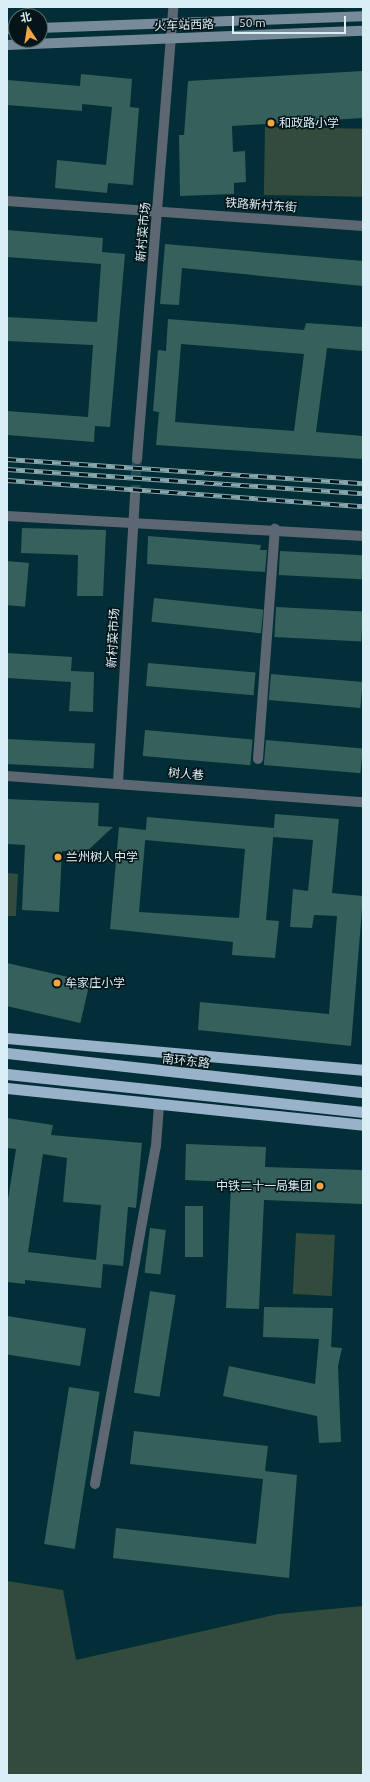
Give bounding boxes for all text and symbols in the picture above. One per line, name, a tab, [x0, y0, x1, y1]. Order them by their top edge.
north arrow	[8, 8, 48, 48]
scale bar	[234, 8, 348, 34]
text: 北	[19, 10, 32, 24]
text: 50 m	[239, 16, 266, 29]
street label: 火车站西路	[154, 17, 214, 33]
place label: 和政路小学	[279, 116, 339, 130]
marker: 和政路小学	[266, 118, 276, 128]
street label: 铁路新村东街	[225, 195, 297, 215]
street label: 新村菜市场	[133, 201, 153, 263]
street label: 新村菜市场	[104, 608, 122, 668]
street label: 树人巷	[167, 765, 205, 783]
place label: 兰州树人中学	[66, 850, 138, 864]
marker: 兰州树人中学	[53, 852, 63, 862]
place label: 牟家庄小学	[65, 976, 125, 990]
marker: 牟家庄小学	[52, 978, 62, 988]
street label: 南环东路	[161, 1051, 211, 1071]
place label: 中铁二十一局集团	[216, 1179, 312, 1193]
marker: 中铁二十一局集团	[315, 1181, 325, 1191]

